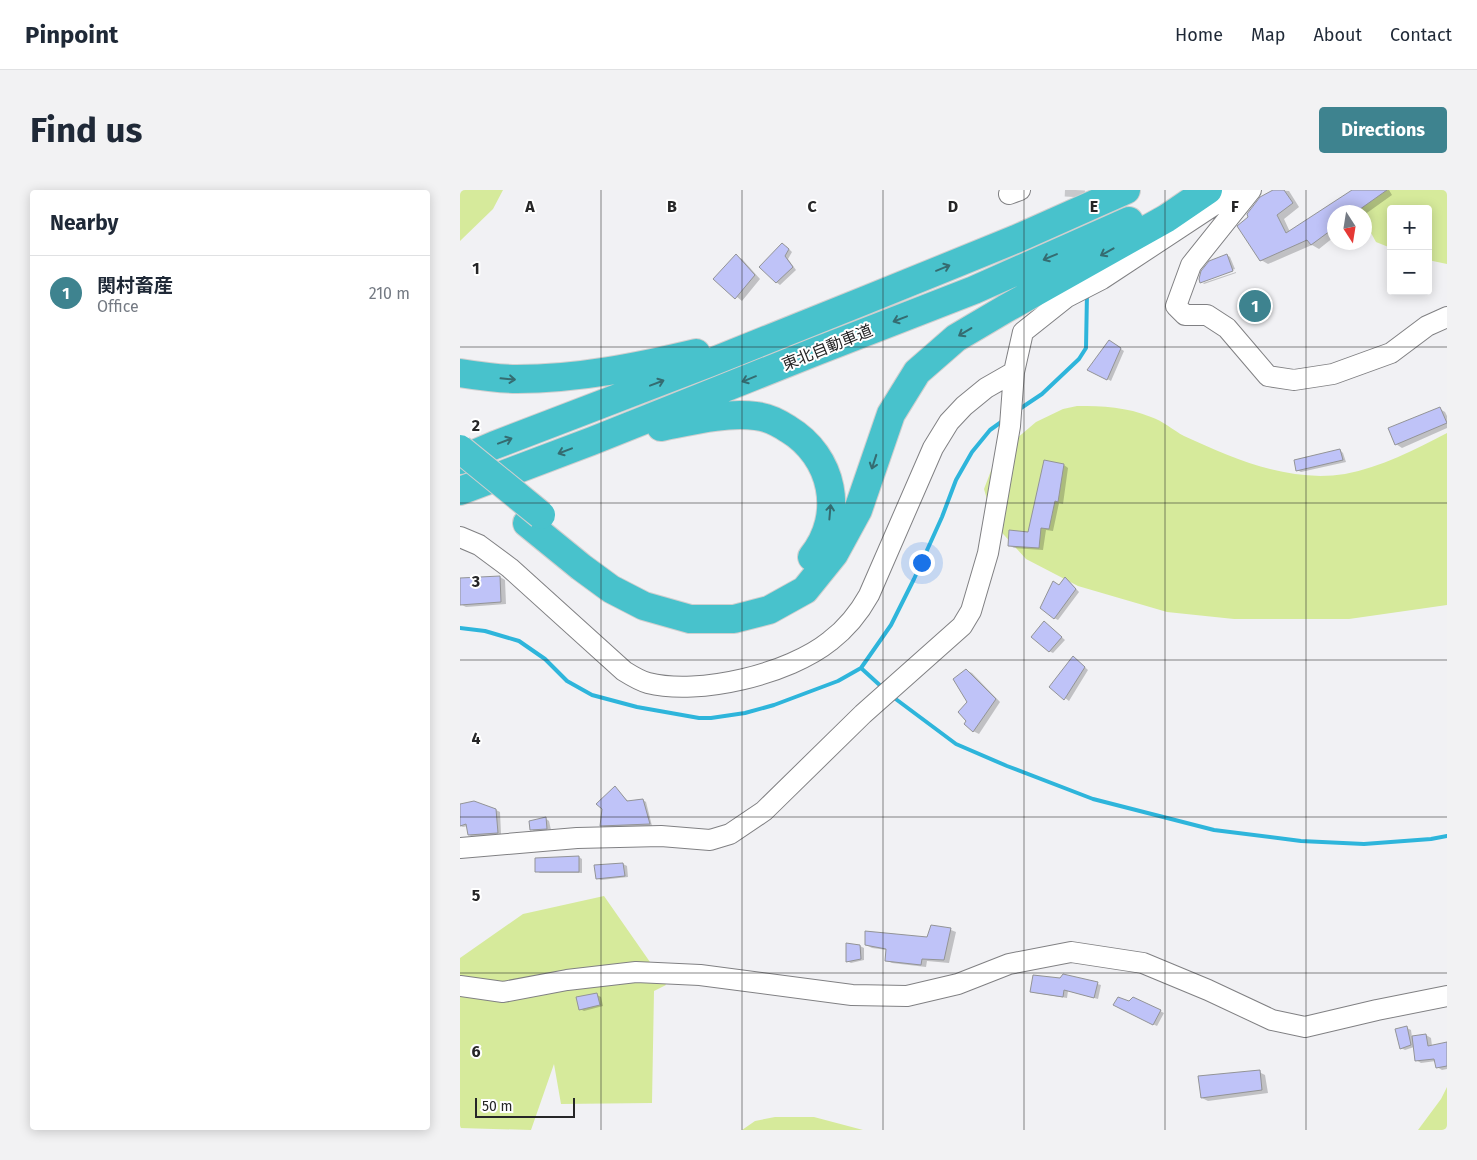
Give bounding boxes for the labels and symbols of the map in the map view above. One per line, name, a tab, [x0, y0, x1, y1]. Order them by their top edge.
text: A	[524, 197, 535, 216]
text: B	[667, 197, 677, 216]
text: C	[807, 197, 817, 216]
text: D	[948, 197, 958, 216]
text: E	[1090, 197, 1098, 216]
text: F	[1231, 197, 1239, 216]
north arrow	[1327, 205, 1372, 250]
one-way arrow	[1100, 248, 1114, 258]
one-way arrow	[1043, 253, 1058, 263]
text: 1	[472, 259, 480, 278]
one-way arrow	[935, 263, 950, 273]
pin: 1	[1239, 287, 1271, 325]
one-way arrow	[892, 315, 908, 324]
street label: 東北自動車道	[779, 321, 875, 374]
one-way arrow	[959, 328, 973, 338]
one-way arrow	[500, 374, 516, 383]
one-way arrow	[741, 375, 757, 384]
one-way arrow	[649, 378, 664, 387]
text: 2	[472, 416, 480, 435]
one-way arrow	[497, 436, 512, 445]
one-way arrow	[558, 447, 573, 456]
one-way arrow	[869, 453, 879, 469]
one-way arrow	[826, 504, 835, 520]
your location	[909, 550, 935, 576]
text: 3	[471, 572, 480, 591]
text: 4	[471, 729, 481, 748]
text: 5	[472, 886, 481, 905]
text: 6	[471, 1042, 481, 1061]
scale bar	[475, 1095, 575, 1118]

